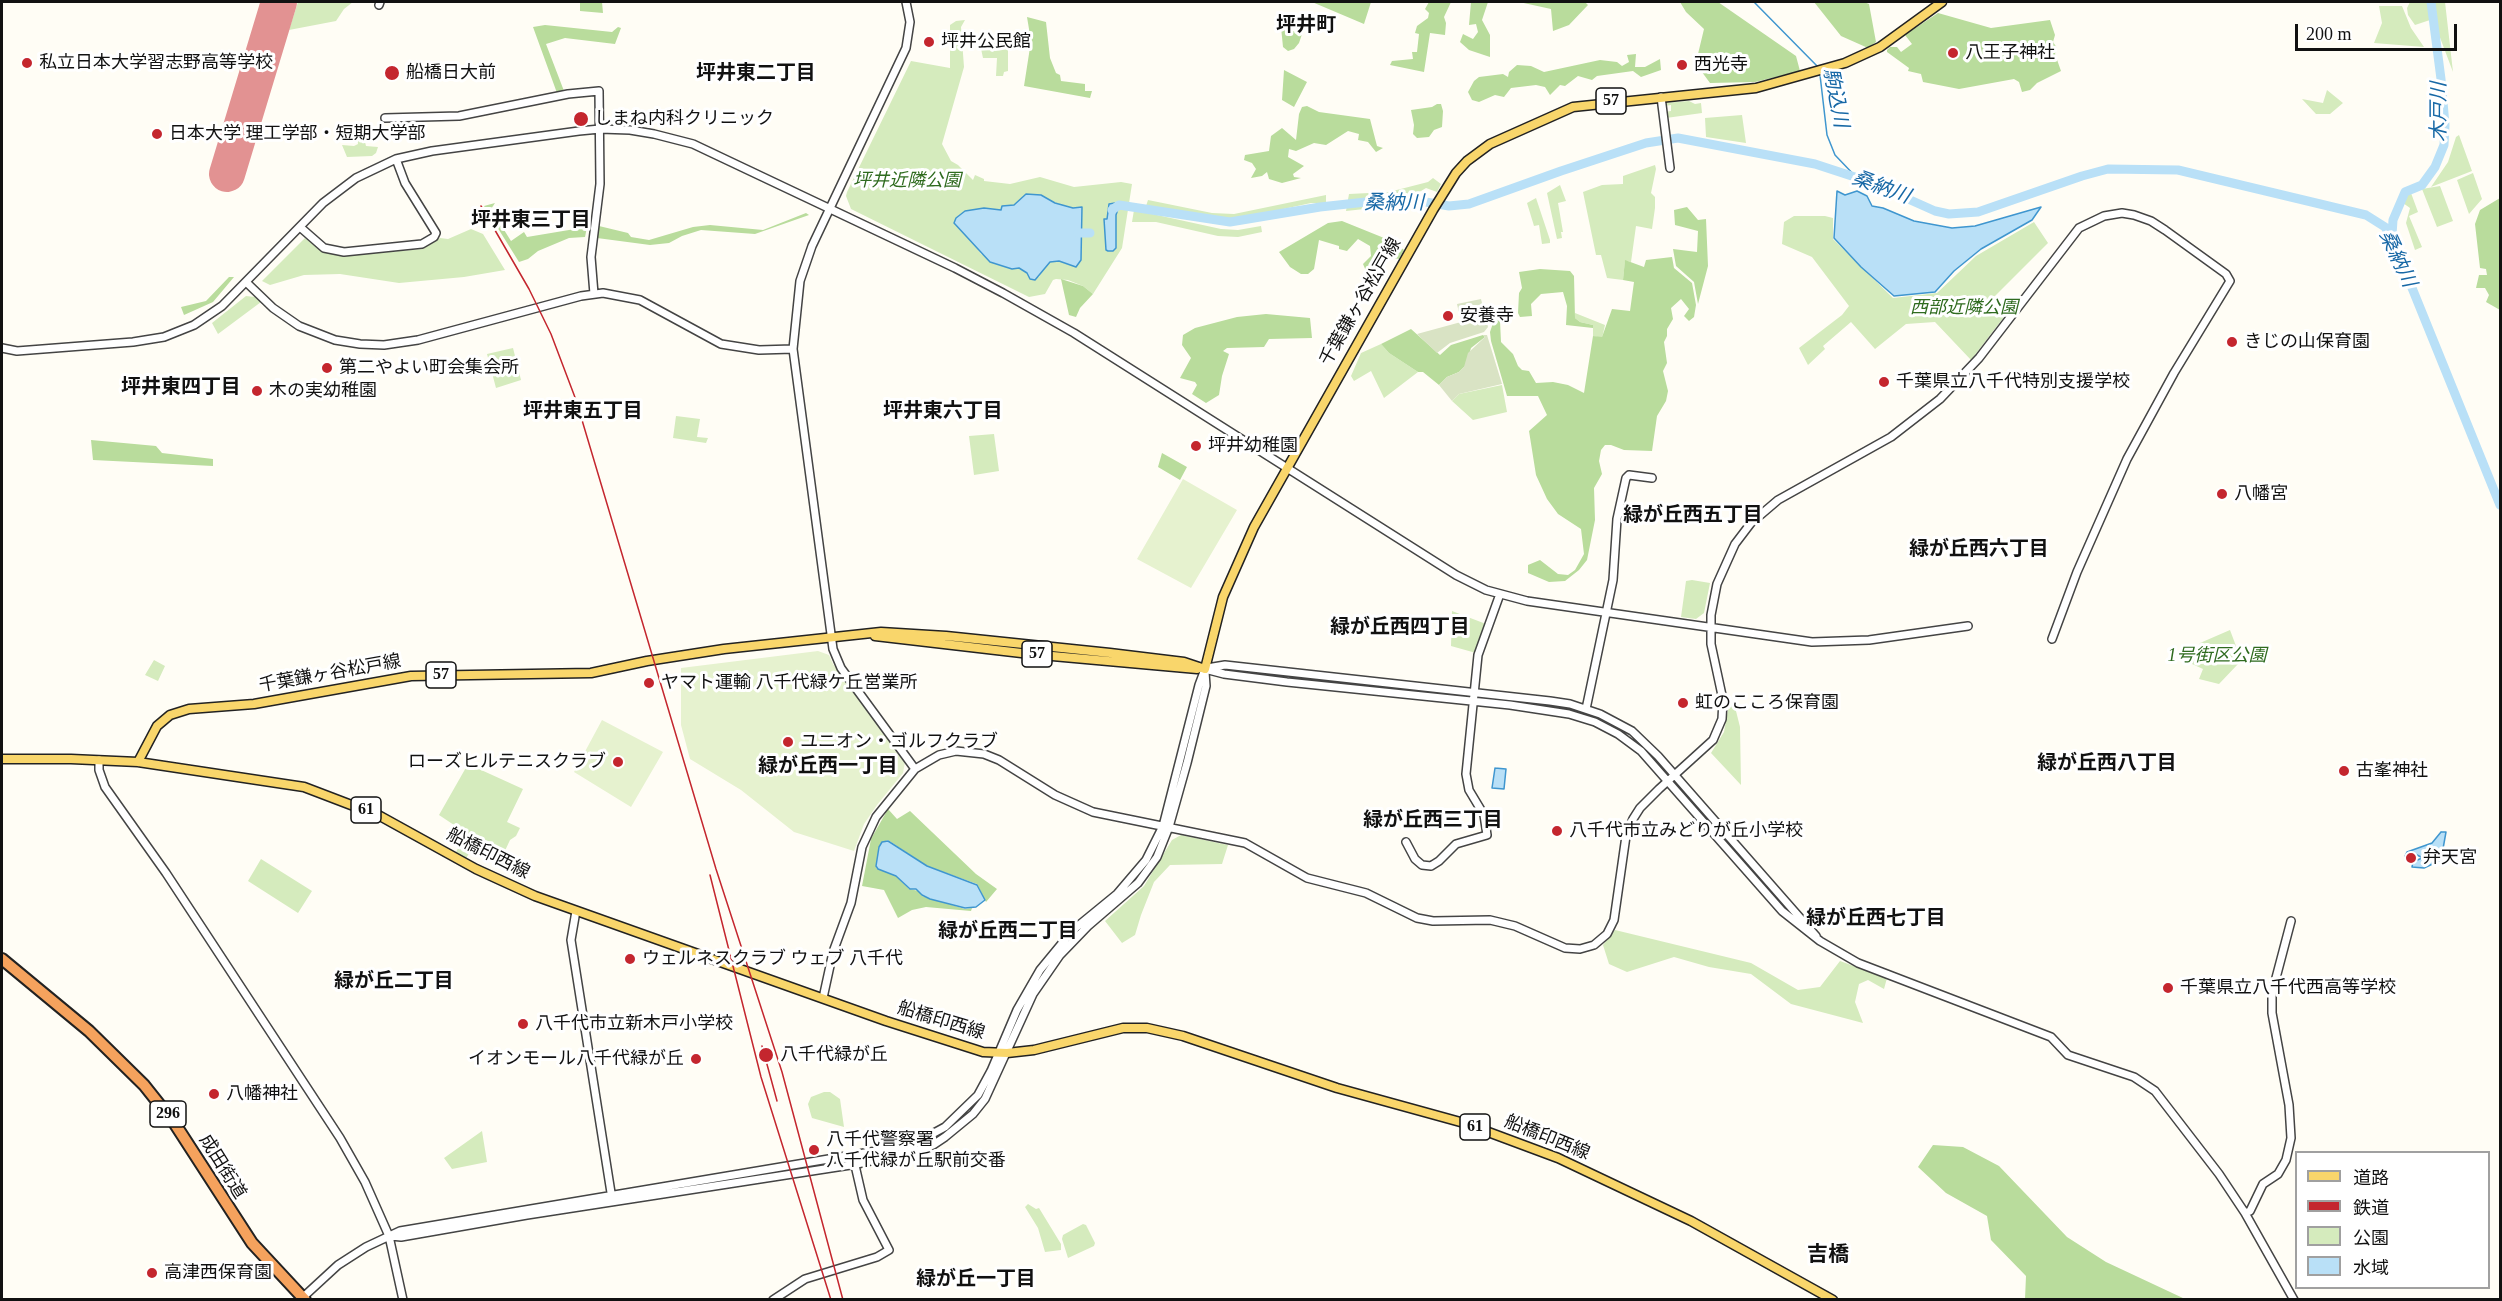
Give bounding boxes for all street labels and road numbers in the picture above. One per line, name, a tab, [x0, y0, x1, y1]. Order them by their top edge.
road number: 57	[1596, 88, 1626, 114]
street label: 千葉鎌ヶ谷松戸線	[1316, 234, 1406, 370]
road number: 57	[1022, 641, 1052, 667]
street label: 千葉鎌ヶ谷松戸線	[257, 651, 403, 697]
road number: 57	[426, 662, 456, 688]
road number: 61	[351, 797, 381, 823]
street label: 船橋印西線	[443, 824, 533, 884]
street label: 船橋印西線	[895, 998, 987, 1044]
road number: 296	[150, 1101, 186, 1127]
street label: 船橋印西線	[1501, 1111, 1593, 1165]
road number: 61	[1460, 1114, 1490, 1140]
street label: 成田街道	[194, 1131, 250, 1203]

